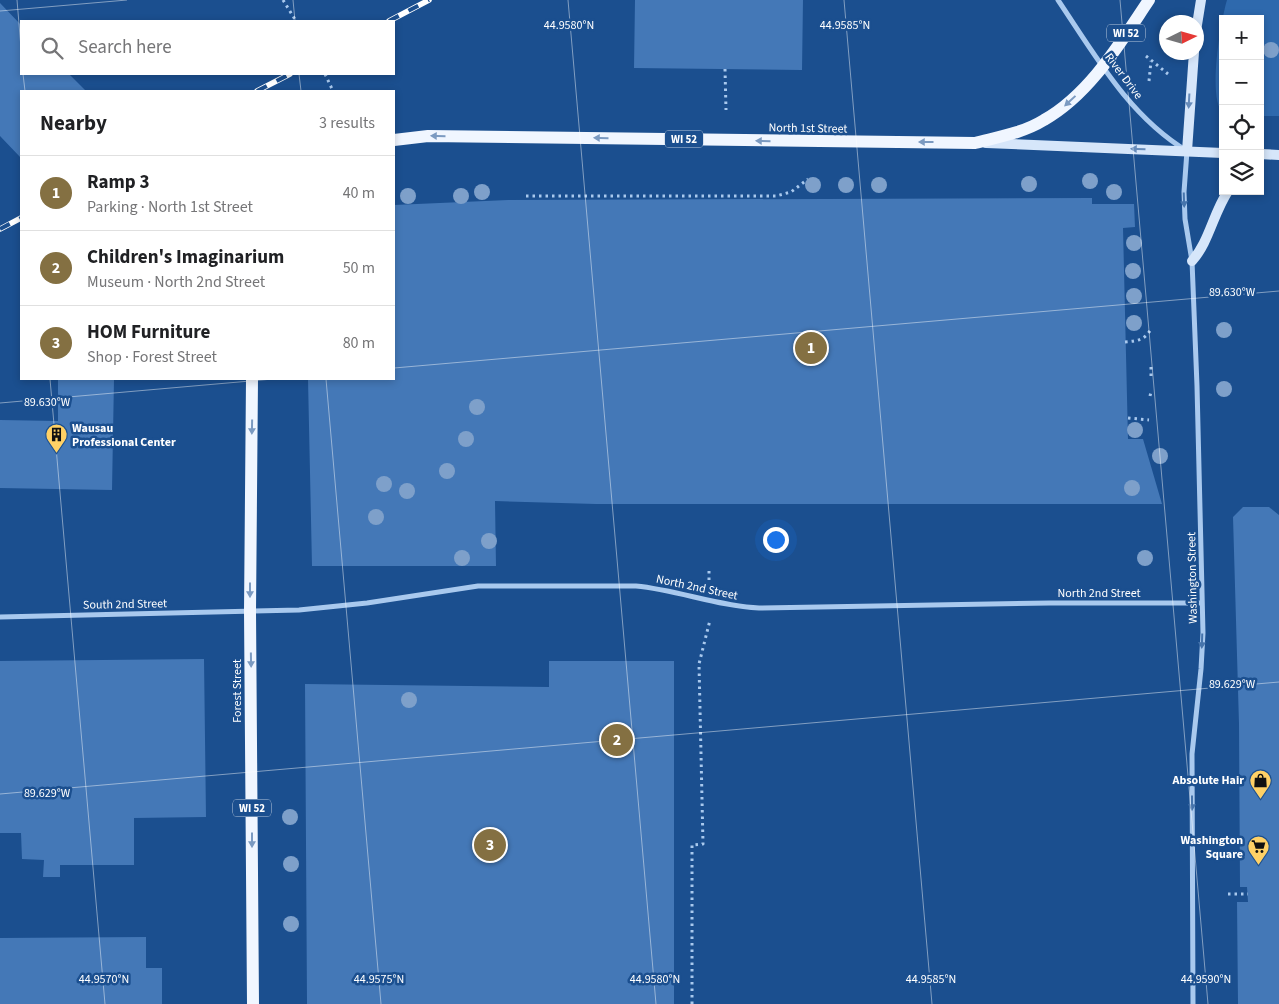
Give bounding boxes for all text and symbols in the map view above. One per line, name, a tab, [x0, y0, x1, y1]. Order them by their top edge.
north arrow	[1159, 15, 1204, 60]
map controls	[1219, 15, 1264, 195]
button: +	[1219, 15, 1264, 60]
text: 44.9580°N	[544, 17, 594, 34]
text: 44.9585°N	[820, 17, 870, 34]
search box	[20, 20, 395, 75]
road number: WI 52	[1107, 24, 1145, 42]
icon: search	[38, 34, 66, 62]
text: Search here	[78, 34, 172, 61]
street label: River Drive	[1101, 50, 1147, 103]
button: −	[1219, 60, 1264, 105]
one-way arrow	[1185, 93, 1193, 109]
one-way arrow	[1063, 96, 1076, 107]
button: locate	[1219, 105, 1264, 150]
text: Nearby	[40, 108, 107, 138]
text: 3 results	[319, 112, 375, 134]
street label: North 1st Street	[768, 119, 847, 138]
road number: WI 52	[665, 130, 703, 148]
one-way arrow	[430, 132, 446, 140]
one-way arrow	[593, 134, 609, 142]
one-way arrow	[755, 137, 771, 145]
one-way arrow	[918, 138, 934, 146]
one-way arrow	[1130, 145, 1146, 153]
button: layers	[1219, 150, 1264, 195]
text: Ramp 3	[87, 169, 150, 196]
text: 1	[52, 182, 60, 204]
text: 40 m	[343, 182, 375, 204]
one-way arrow	[1180, 192, 1188, 208]
text: Parking · North 1st Street	[87, 196, 253, 218]
text: Children's Imaginarium	[87, 244, 284, 271]
text: 2	[52, 257, 60, 279]
text: 50 m	[343, 257, 375, 279]
text: Museum · North 2nd Street	[87, 271, 265, 293]
text: 89.630°W	[1209, 284, 1256, 301]
text: HOM Furniture	[87, 319, 210, 346]
pin: 1	[795, 329, 827, 367]
text: 3	[52, 332, 60, 354]
text: 80 m	[343, 332, 375, 354]
text: Shop · Forest Street	[87, 346, 217, 368]
text: 89.630°W	[24, 394, 71, 411]
place label: Wausau Professional Center	[72, 420, 176, 451]
one-way arrow	[248, 420, 256, 436]
building icon: Wausau Professional Center	[44, 423, 68, 454]
your location	[763, 527, 789, 553]
street label: Washington Street	[1183, 532, 1202, 624]
street label: North 2nd Street	[654, 571, 739, 604]
one-way arrow	[246, 582, 254, 598]
street label: North 2nd Street	[1057, 585, 1141, 602]
street label: South 2nd Street	[83, 595, 167, 614]
one-way arrow	[1198, 633, 1206, 649]
one-way arrow	[247, 652, 255, 668]
street label: Forest Street	[229, 659, 246, 723]
text: 89.629°W	[1209, 676, 1256, 693]
pin: 2	[601, 721, 633, 759]
shop icon: Absolute Hair	[1248, 768, 1272, 799]
place label: Absolute Hair	[1172, 772, 1244, 789]
text: 89.629°W	[24, 785, 71, 802]
one-way arrow	[1188, 795, 1196, 811]
road number: WI 52	[233, 800, 271, 816]
pin: 3	[474, 826, 506, 864]
one-way arrow	[248, 832, 256, 848]
place label: Washington Square	[1180, 832, 1243, 863]
supermarket icon: Washington Square	[1247, 835, 1271, 866]
text: 44.9570°N	[79, 971, 129, 988]
text: 44.9575°N	[354, 971, 404, 988]
text: 44.9580°N	[630, 971, 680, 988]
text: 44.9585°N	[906, 971, 956, 988]
text: 44.9590°N	[1181, 971, 1231, 988]

